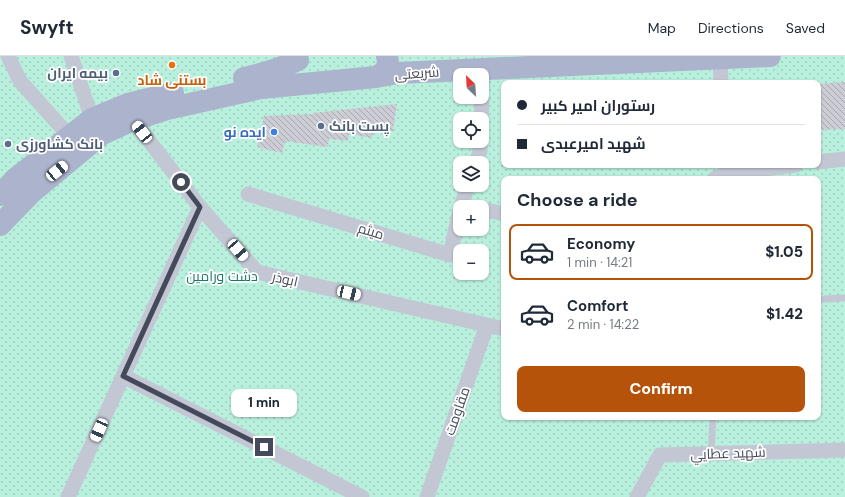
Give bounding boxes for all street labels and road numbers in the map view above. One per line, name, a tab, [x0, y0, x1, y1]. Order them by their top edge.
street label: شریعتی	[394, 62, 440, 84]
street label: میثم	[355, 219, 386, 244]
street label: ابوذر	[269, 267, 300, 291]
street label: مقاومت	[440, 384, 474, 438]
street label: شهيد عطايي	[690, 443, 766, 466]

